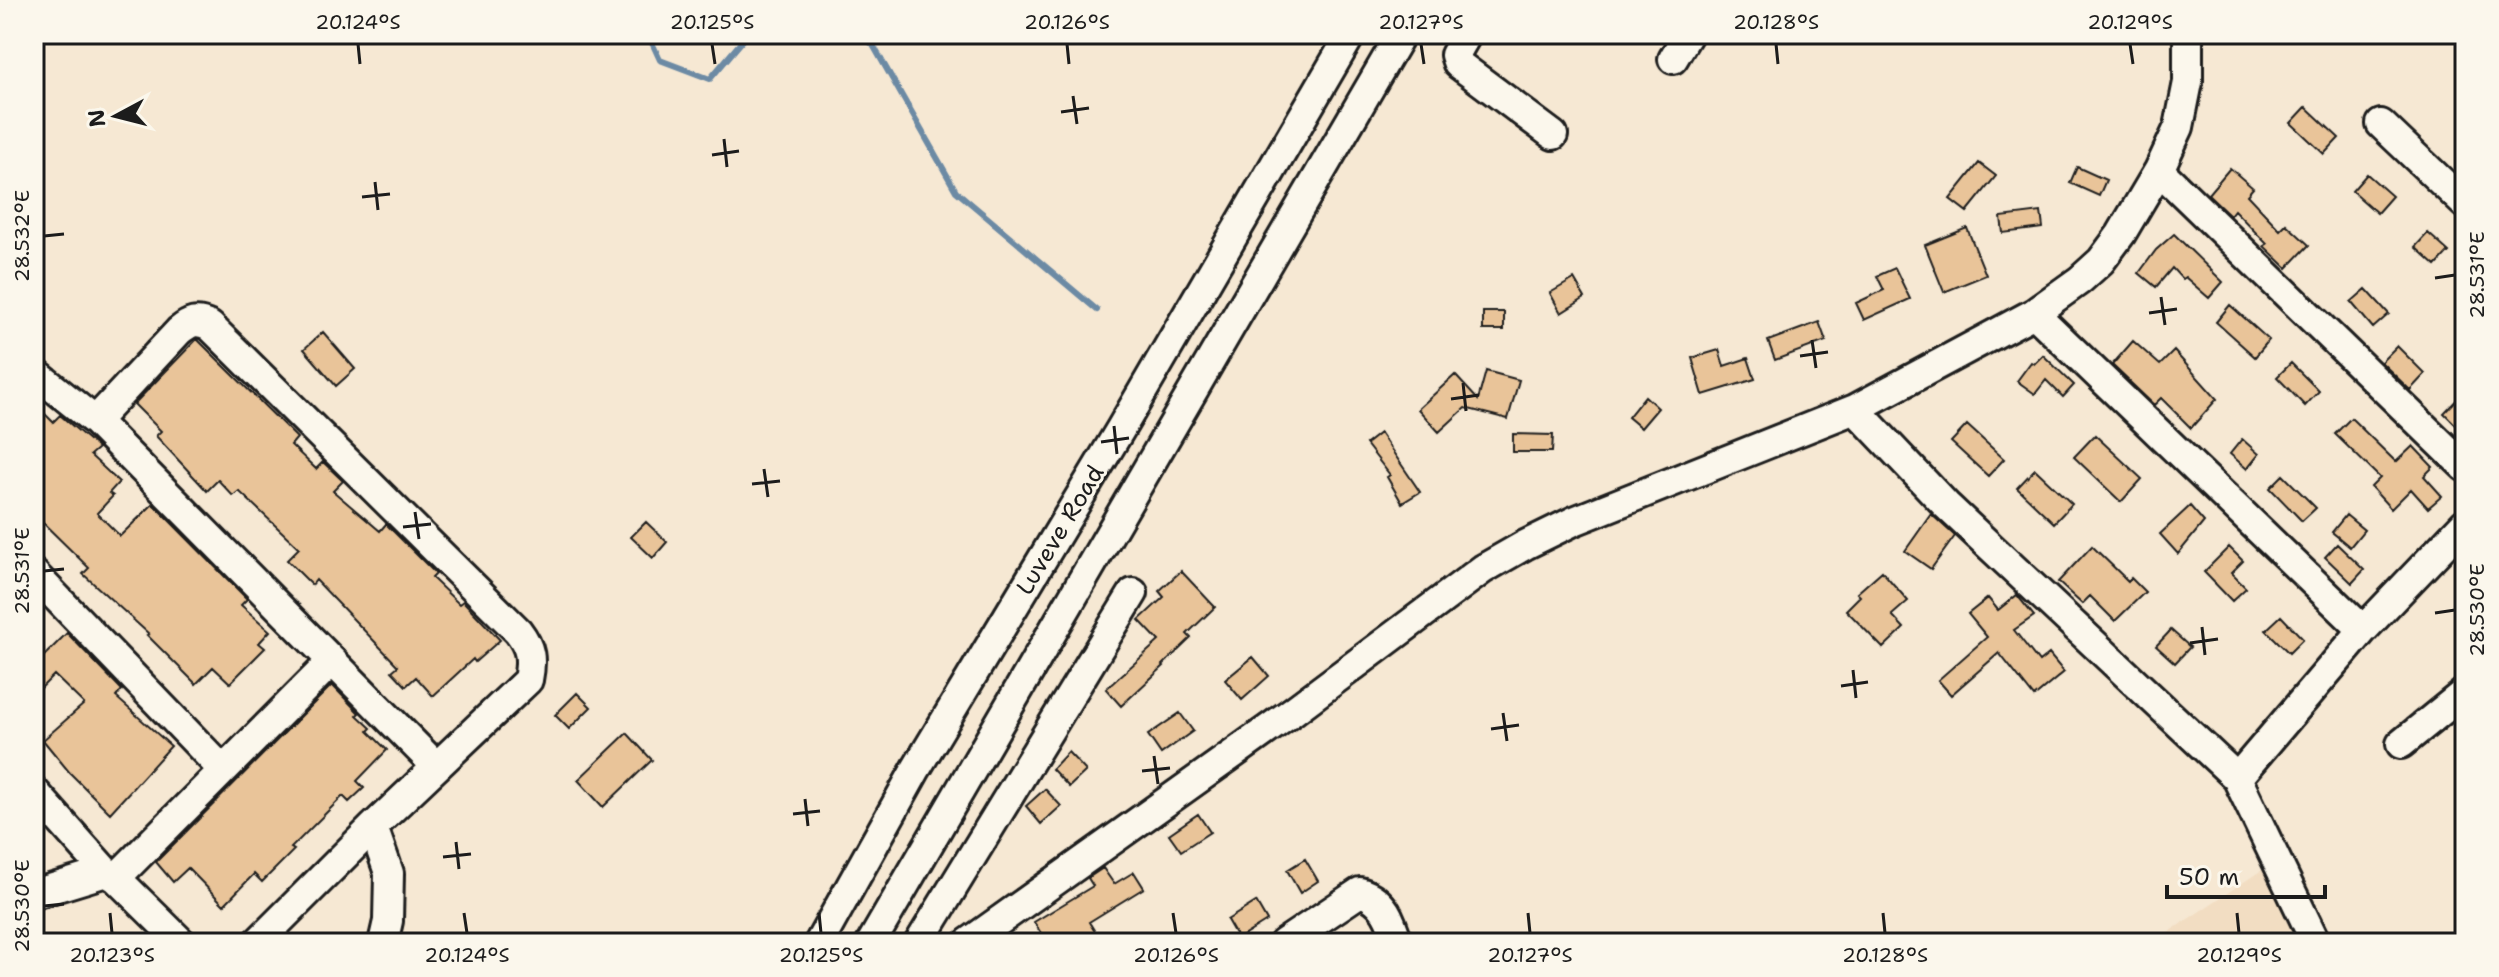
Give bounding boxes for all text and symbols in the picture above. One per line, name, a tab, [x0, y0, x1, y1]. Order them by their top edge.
text: 20.124°S	[315, 9, 401, 35]
text: 20.125°S	[670, 9, 754, 35]
text: 20.126°S	[1024, 9, 1110, 35]
text: 20.127°S	[1378, 9, 1464, 35]
text: 20.128°S	[1733, 9, 1819, 35]
text: 20.129°S	[2087, 9, 2173, 35]
north arrow	[76, 76, 156, 156]
text: N	[81, 108, 112, 129]
text: 28.532°E	[9, 190, 35, 282]
text: 28.531°E	[2464, 231, 2490, 319]
street label: Luveve Road	[1009, 459, 1111, 601]
text: 28.531°E	[9, 527, 35, 615]
text: 28.530°E	[2464, 563, 2490, 657]
scale bar	[2167, 849, 2325, 899]
text: 28.530°E	[9, 859, 35, 953]
text: 50 m	[2179, 861, 2239, 893]
text: 20.123°S	[69, 942, 155, 968]
text: 20.124°S	[424, 942, 510, 968]
text: 20.125°S	[779, 942, 863, 968]
text: 20.126°S	[1133, 942, 1219, 968]
text: 20.127°S	[1487, 942, 1573, 968]
text: 20.128°S	[1842, 942, 1928, 968]
text: 20.129°S	[2196, 942, 2282, 968]

